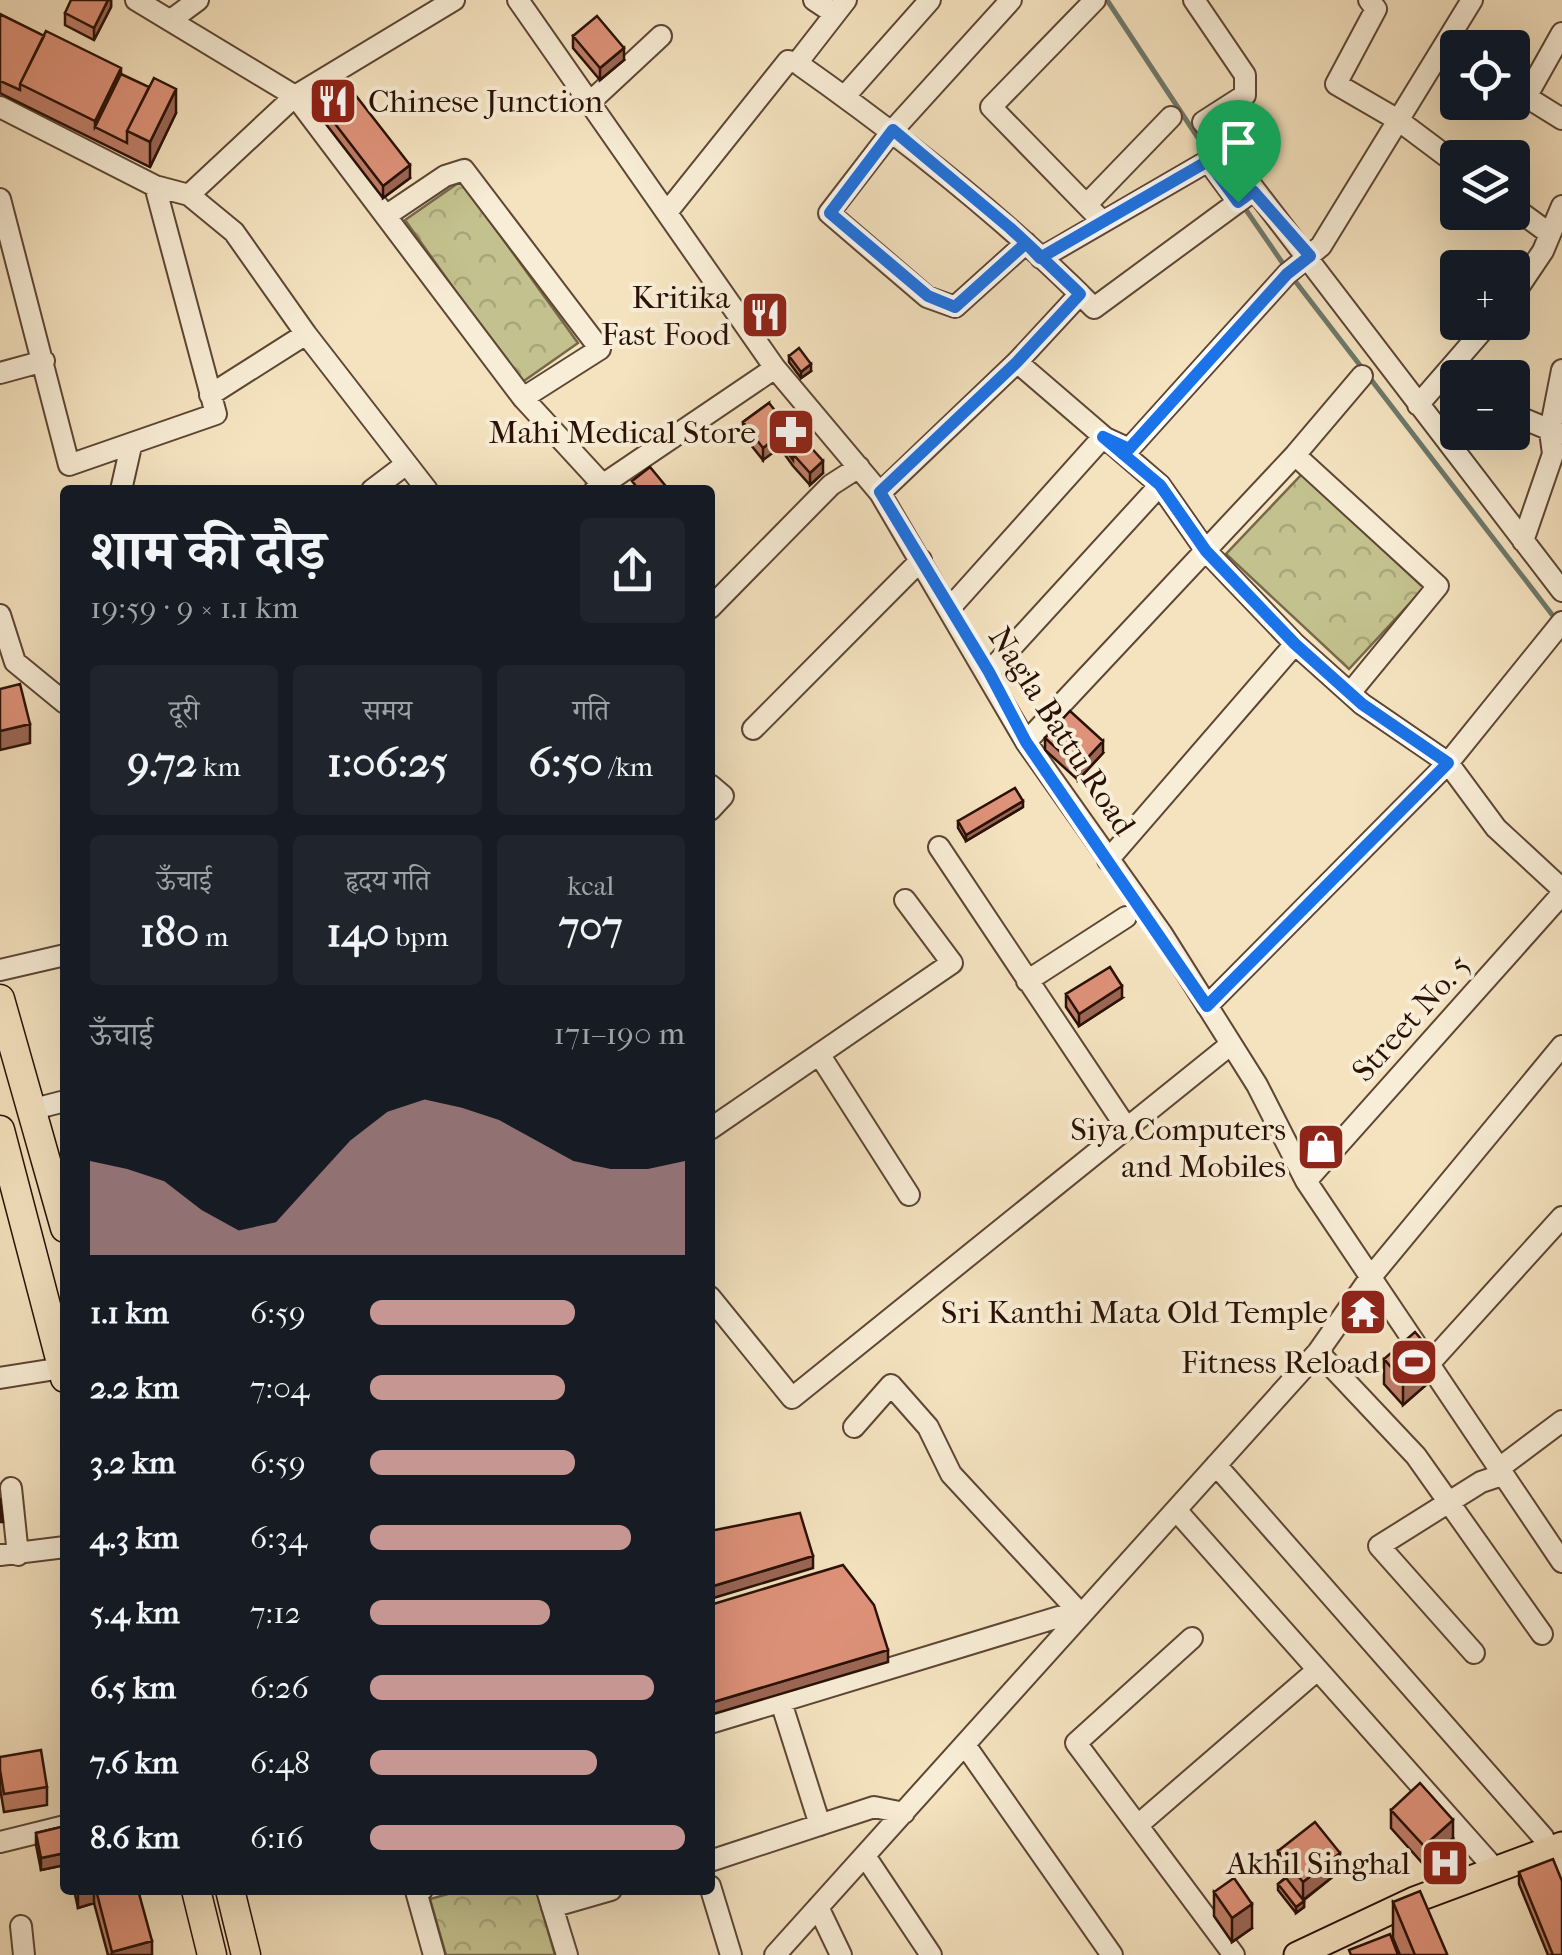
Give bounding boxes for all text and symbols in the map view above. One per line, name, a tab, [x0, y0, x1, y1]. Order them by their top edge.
map controls	[1440, 30, 1530, 450]
button: locate	[1440, 30, 1530, 120]
restaurant icon: Chinese Junction	[307, 75, 359, 127]
place label: Chinese Junction	[368, 83, 604, 120]
pin	[1196, 100, 1281, 203]
icon: arrive	[1211, 115, 1266, 170]
button: layers	[1440, 140, 1530, 230]
button: +	[1440, 250, 1530, 340]
place label: Kritika Fast Food	[601, 279, 731, 353]
restaurant icon: Kritika Fast Food	[739, 289, 791, 341]
button: −	[1440, 360, 1530, 450]
pharmacy icon: Mahi Medical Store	[765, 406, 817, 458]
place label: Mahi Medical Store	[488, 414, 756, 451]
button: share	[580, 518, 685, 623]
text: शाम की दौड़	[90, 519, 326, 583]
text: 19:59 · 9 × 1.1 km	[90, 589, 299, 626]
street label: Nagla Battu Road	[981, 620, 1143, 842]
text: दूरी	[169, 694, 199, 727]
text: समय	[363, 694, 412, 727]
text: गति	[572, 694, 609, 727]
text: 9.72	[128, 738, 197, 787]
text: 1:06:25	[327, 738, 448, 787]
text: 6:50	[529, 738, 603, 787]
text: km	[197, 750, 241, 783]
text: /km	[603, 750, 653, 783]
text: ऊँचाई	[157, 864, 212, 897]
text: हृदय गति	[345, 864, 430, 897]
text: kcal	[567, 869, 614, 902]
text: 707	[559, 902, 623, 951]
text: 180	[140, 908, 199, 957]
text: 140	[327, 908, 389, 957]
text: m	[199, 920, 228, 953]
text: bpm	[389, 920, 448, 953]
street label: Street No. 5	[1344, 947, 1478, 1089]
text: 171–190 m	[553, 1015, 685, 1052]
text: ऊँचाई	[90, 1016, 153, 1053]
place label: Siya Computers and Mobiles	[1070, 1111, 1286, 1185]
shop icon: Siya Computers and Mobiles	[1295, 1121, 1347, 1173]
temple icon: Sri Kanthi Mata Old Temple	[1337, 1286, 1389, 1338]
text: 1.1 km	[90, 1294, 169, 1331]
text: 6:59	[250, 1294, 306, 1331]
place label: Sri Kanthi Mata Old Temple	[941, 1294, 1328, 1331]
sports icon: Fitness Reload	[1388, 1336, 1440, 1388]
place label: Fitness Reload	[1181, 1344, 1380, 1381]
text: 2.2 km	[90, 1369, 179, 1406]
text: 7:04	[250, 1369, 309, 1406]
text: 3.2 km	[90, 1444, 176, 1481]
text: 6:59	[250, 1444, 306, 1481]
text: 4.3 km	[90, 1519, 179, 1556]
text: 6:34	[250, 1519, 307, 1556]
text: 5.4 km	[90, 1594, 180, 1631]
text: 7:12	[250, 1594, 301, 1631]
text: 6.5 km	[90, 1669, 176, 1706]
text: 6:26	[250, 1669, 309, 1706]
text: 7.6 km	[90, 1744, 178, 1781]
text: 6:48	[250, 1744, 310, 1781]
text: 8.6 km	[90, 1819, 180, 1856]
text: 6:16	[250, 1819, 304, 1856]
hospital icon: Akhil Singhal	[1419, 1837, 1471, 1889]
place label: Akhil Singhal	[1224, 1845, 1410, 1882]

